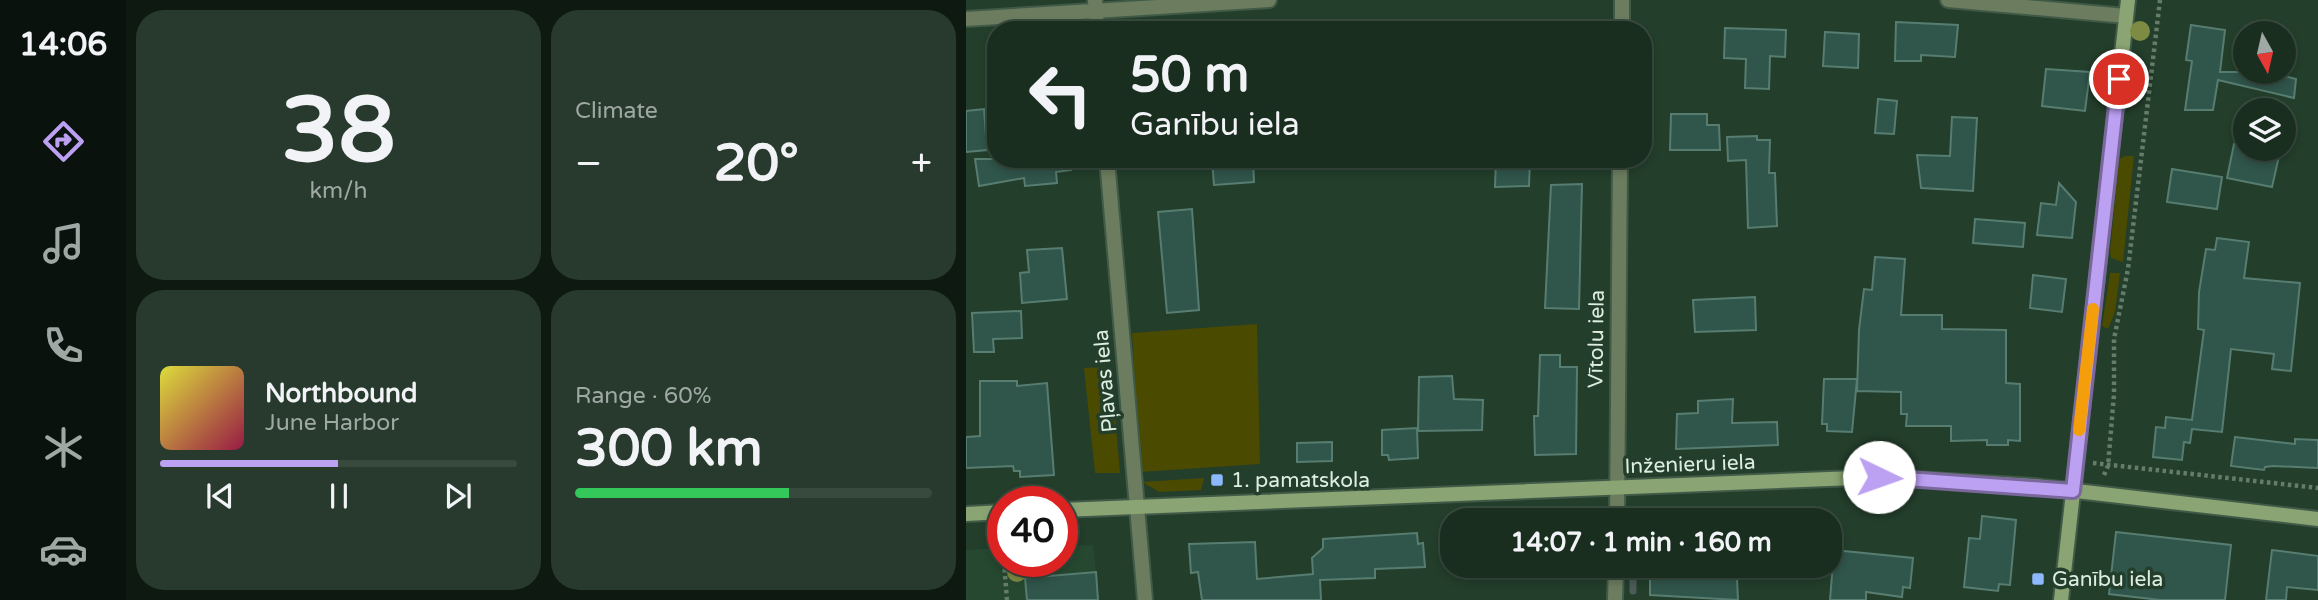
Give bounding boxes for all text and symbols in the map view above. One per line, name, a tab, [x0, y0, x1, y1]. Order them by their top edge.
north arrow	[2233, 21, 2296, 84]
map controls	[2233, 21, 2296, 161]
text: 14:06	[19, 26, 107, 64]
text: 50 m	[1130, 46, 1249, 105]
icon: left	[1015, 49, 1106, 140]
pin	[2089, 49, 2149, 109]
icon: arrive	[2100, 60, 2138, 98]
text: 38	[281, 76, 396, 186]
text: Climate	[575, 97, 658, 125]
button: layers	[2233, 98, 2296, 161]
text: Ganību iela	[1130, 106, 1300, 144]
icon: directions	[39, 117, 88, 166]
text: 20°	[714, 132, 799, 195]
text: −	[575, 141, 602, 187]
text: +	[911, 141, 932, 187]
text: km/h	[310, 177, 367, 205]
icon: music	[39, 219, 88, 268]
street label: Vītolu iela	[1583, 290, 1610, 388]
icon: phone	[39, 321, 88, 370]
street label: Pļavas iela	[1089, 328, 1122, 434]
text: Northbound	[265, 378, 417, 409]
text: Range · 60%	[575, 382, 711, 410]
text: June Harbor	[265, 409, 399, 437]
text: 300 km	[575, 417, 763, 480]
icon: climate	[39, 423, 88, 472]
position arrow	[1842, 440, 1916, 514]
street label: Inženieru iela	[1624, 450, 1756, 479]
place label: 1. pamatskola	[1231, 468, 1370, 493]
marker: 1. pamatskola	[1209, 472, 1225, 488]
icon: previous	[201, 477, 239, 515]
icon: pause	[320, 477, 358, 515]
icon: next	[439, 477, 477, 515]
speed limit sign: 40	[987, 486, 1078, 577]
icon: car	[39, 525, 88, 574]
text: 14:07 · 1 min · 160 m	[1510, 527, 1772, 558]
place label: Ganību iela	[2052, 567, 2163, 592]
marker: Ganību iela	[2030, 571, 2046, 587]

